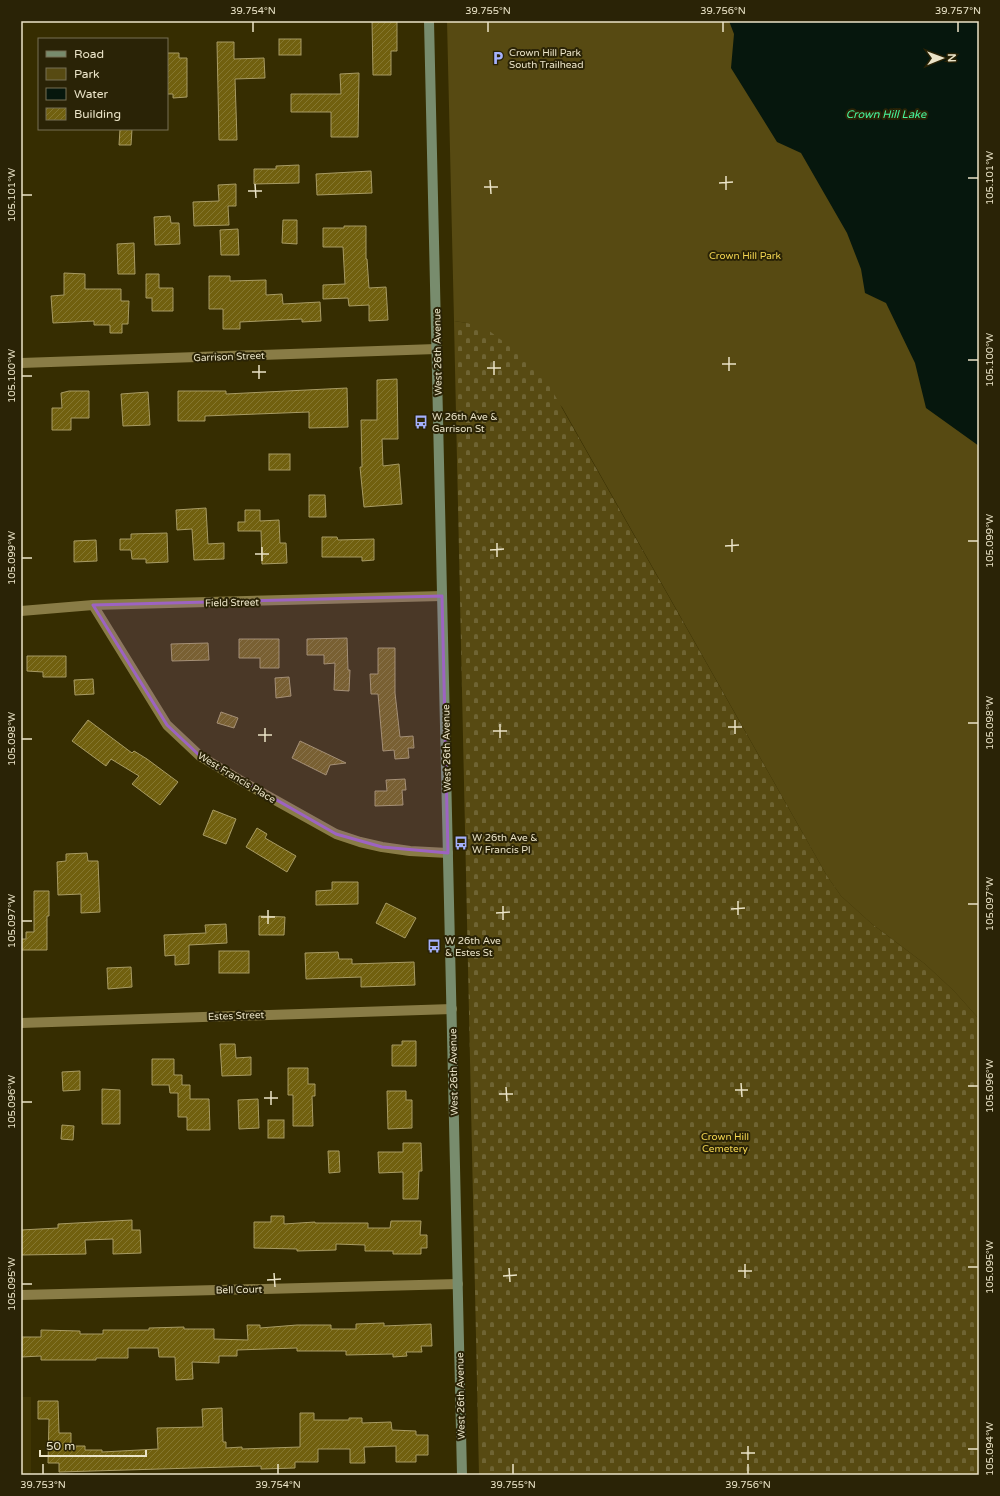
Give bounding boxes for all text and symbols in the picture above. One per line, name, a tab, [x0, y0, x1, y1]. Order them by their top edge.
text: 39.754°N	[230, 5, 276, 17]
text: 39.755°N	[465, 5, 511, 17]
text: 39.756°N	[700, 5, 746, 17]
text: 39.757°N	[935, 5, 981, 17]
legend	[38, 38, 168, 130]
north arrow	[922, 38, 962, 78]
text: Road	[74, 47, 104, 61]
place label: Crown Hill Park South Trailhead	[509, 47, 583, 71]
parking icon: Crown Hill Park South Trailhead	[490, 50, 506, 66]
text: N	[945, 53, 958, 62]
text: Park	[74, 67, 100, 81]
text: Water	[74, 87, 109, 101]
text: Building	[74, 107, 121, 121]
water label: Crown Hill Lake	[846, 108, 927, 121]
text: 105.101°W	[984, 151, 996, 205]
text: 105.101°W	[6, 168, 18, 222]
park label: Crown Hill Park	[709, 250, 782, 262]
street label: West 26th Avenue	[431, 308, 445, 396]
text: 105.100°W	[984, 333, 996, 387]
text: 105.100°W	[6, 349, 18, 403]
street label: Garrison Street	[193, 350, 265, 364]
place label: W 26th Ave & Garrison St	[432, 411, 498, 435]
bus stop icon: W 26th Ave & Garrison St	[413, 414, 429, 430]
text: 105.099°W	[984, 514, 996, 568]
text: 105.099°W	[6, 531, 18, 585]
street label: Field Street	[205, 597, 259, 609]
text: 105.098°W	[984, 696, 996, 750]
street label: West 26th Avenue	[440, 704, 454, 792]
text: 105.098°W	[6, 712, 18, 766]
street label: West Francis Place	[195, 750, 278, 806]
place label: W 26th Ave & W Francis Pl	[472, 832, 538, 856]
bus stop icon: W 26th Ave & W Francis Pl	[453, 835, 469, 851]
text: 105.097°W	[984, 877, 996, 931]
text: 105.097°W	[6, 894, 18, 948]
place label: W 26th Ave & Estes St	[445, 935, 501, 959]
bus stop icon: W 26th Ave & Estes St	[426, 938, 442, 954]
street label: Estes Street	[208, 1009, 265, 1023]
street label: West 26th Avenue	[447, 1028, 461, 1116]
text: 105.096°W	[984, 1059, 996, 1113]
text: 105.096°W	[6, 1075, 18, 1129]
park label: Crown Hill Cemetery	[701, 1131, 749, 1155]
text: 105.095°W	[984, 1240, 996, 1294]
text: 105.095°W	[6, 1257, 18, 1311]
street label: Bell Court	[216, 1284, 263, 1296]
street label: West 26th Avenue	[454, 1352, 468, 1440]
text: 105.094°W	[984, 1422, 996, 1476]
scale bar	[40, 1432, 146, 1458]
text: 50 m	[46, 1439, 75, 1453]
text: 39.753°N	[20, 1479, 66, 1491]
text: 39.754°N	[255, 1479, 301, 1491]
text: 39.755°N	[490, 1479, 536, 1491]
text: 39.756°N	[725, 1479, 771, 1491]

